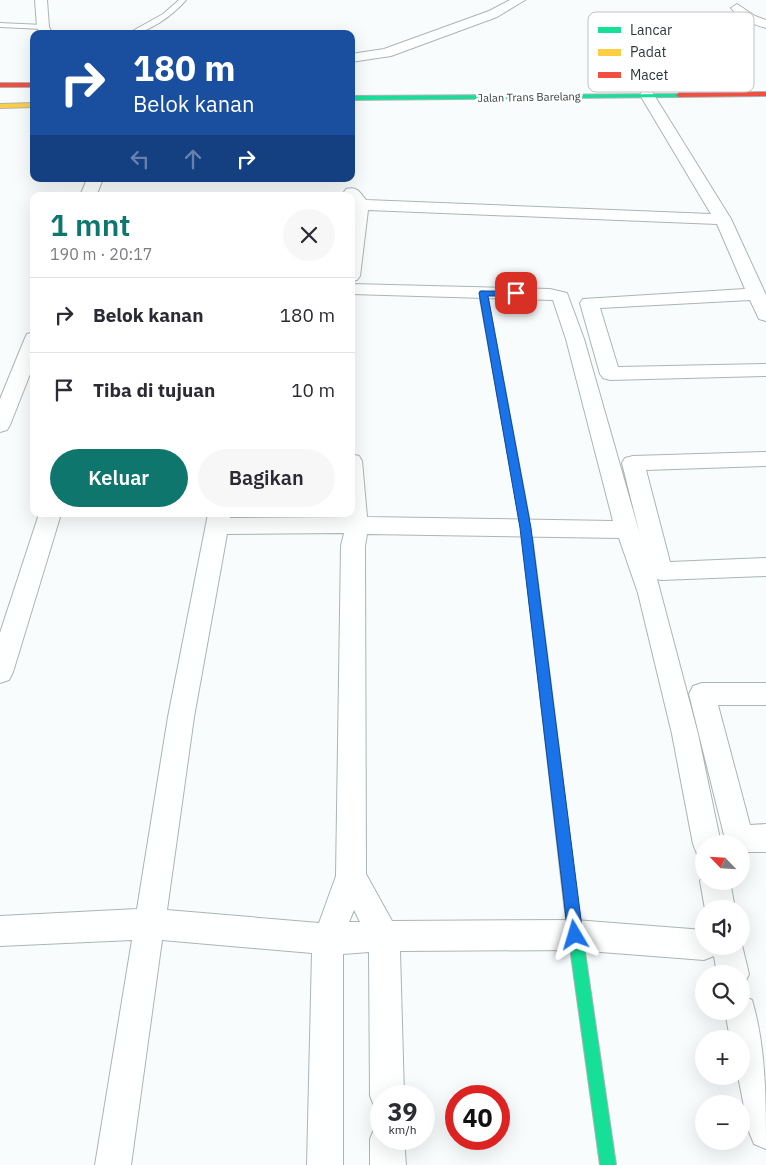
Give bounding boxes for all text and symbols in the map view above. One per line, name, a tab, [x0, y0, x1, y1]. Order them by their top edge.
legend	[588, 12, 754, 92]
text: Lancar	[630, 21, 672, 39]
text: Padat	[630, 43, 666, 61]
text: 180 m	[133, 45, 236, 91]
icon: right	[50, 50, 115, 115]
text: Macet	[630, 66, 668, 84]
text: Belok kanan	[133, 89, 255, 118]
street label: Jalan Trans Barelang	[477, 89, 581, 105]
icon: left	[126, 145, 154, 173]
icon: ahead	[179, 145, 207, 173]
icon: right	[232, 145, 260, 173]
text: 1 mnt	[50, 205, 131, 244]
button: close	[283, 209, 335, 261]
text: 190 m · 20:17	[50, 244, 152, 264]
pin	[495, 272, 537, 314]
icon: arrive	[502, 279, 530, 307]
icon: right	[50, 301, 78, 329]
text: Belok kanan	[93, 303, 204, 327]
text: 180 m	[280, 303, 335, 327]
icon: arrive	[50, 376, 78, 404]
text: Tiba di tujuan	[93, 378, 215, 402]
text: 10 m	[291, 378, 335, 402]
button: Keluar	[50, 449, 188, 507]
button: Bagikan	[198, 449, 335, 507]
north arrow	[695, 835, 750, 890]
map controls	[695, 835, 750, 1150]
button: sound	[695, 900, 750, 955]
position arrow	[548, 908, 600, 960]
button: search	[695, 965, 750, 1020]
button: +	[695, 1030, 750, 1085]
speed limit sign: 40	[445, 1085, 510, 1150]
text: 39	[387, 1095, 418, 1128]
button: −	[695, 1095, 750, 1150]
text: km/h	[388, 1122, 417, 1137]

